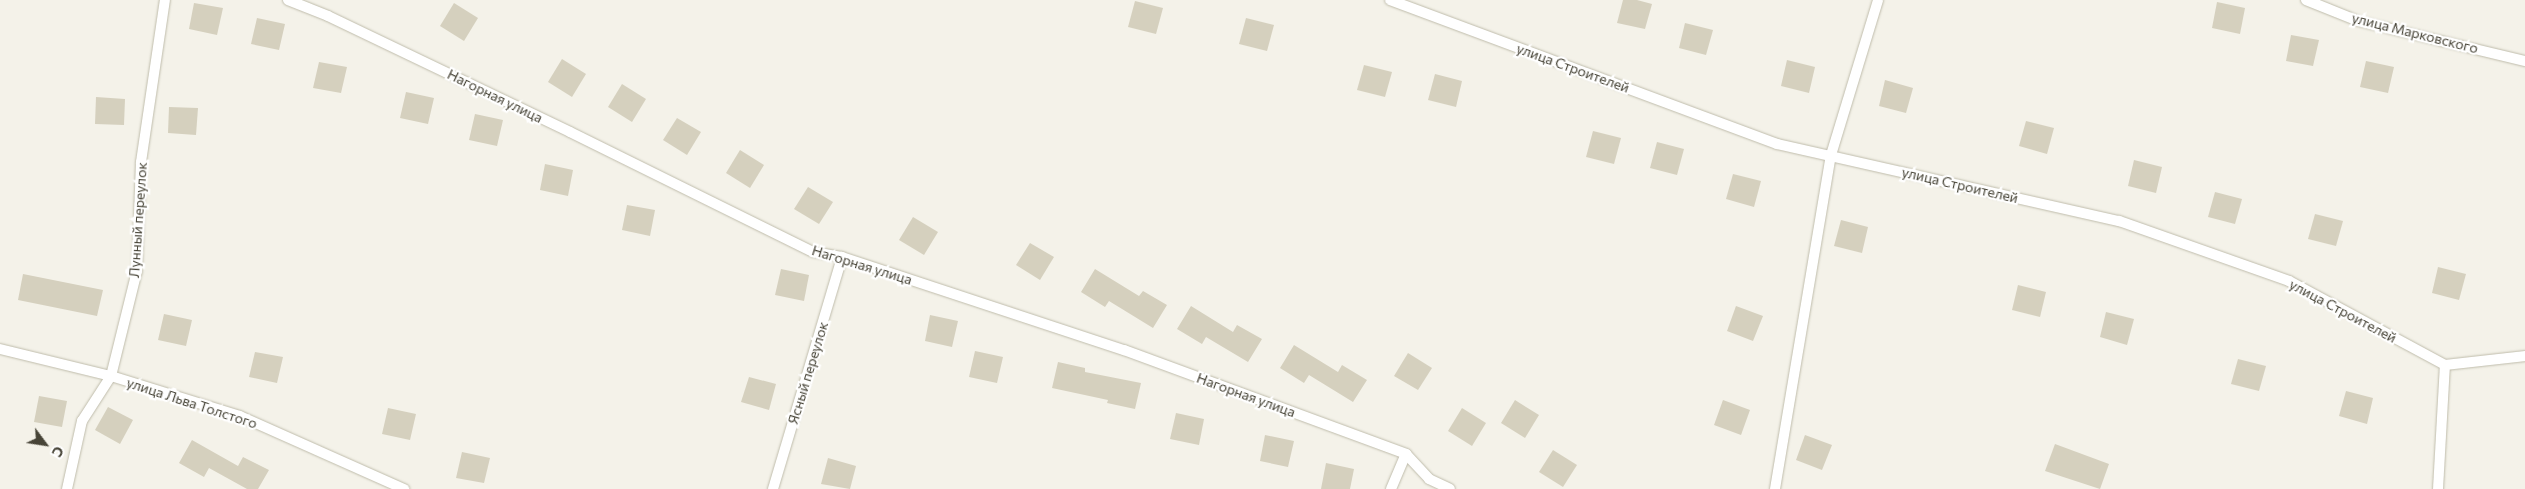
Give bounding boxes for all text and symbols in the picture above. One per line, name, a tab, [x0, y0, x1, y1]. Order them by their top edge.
street label: улица Марковского	[2350, 9, 2480, 57]
street label: улица Строителей	[1514, 40, 1632, 96]
street label: Нагорная улица	[445, 66, 545, 126]
street label: Лунный переулок	[126, 162, 150, 278]
street label: улица Строителей	[1900, 163, 2020, 207]
street label: Нагорная улица	[810, 242, 914, 288]
street label: улица Строителей	[2287, 276, 2399, 346]
street label: Ясный переулок	[784, 320, 832, 426]
street label: Нагорная улица	[1194, 369, 1298, 421]
street label: улица Льва Толстого	[125, 374, 259, 432]
north arrow	[20, 419, 70, 469]
text: С	[49, 443, 68, 460]

